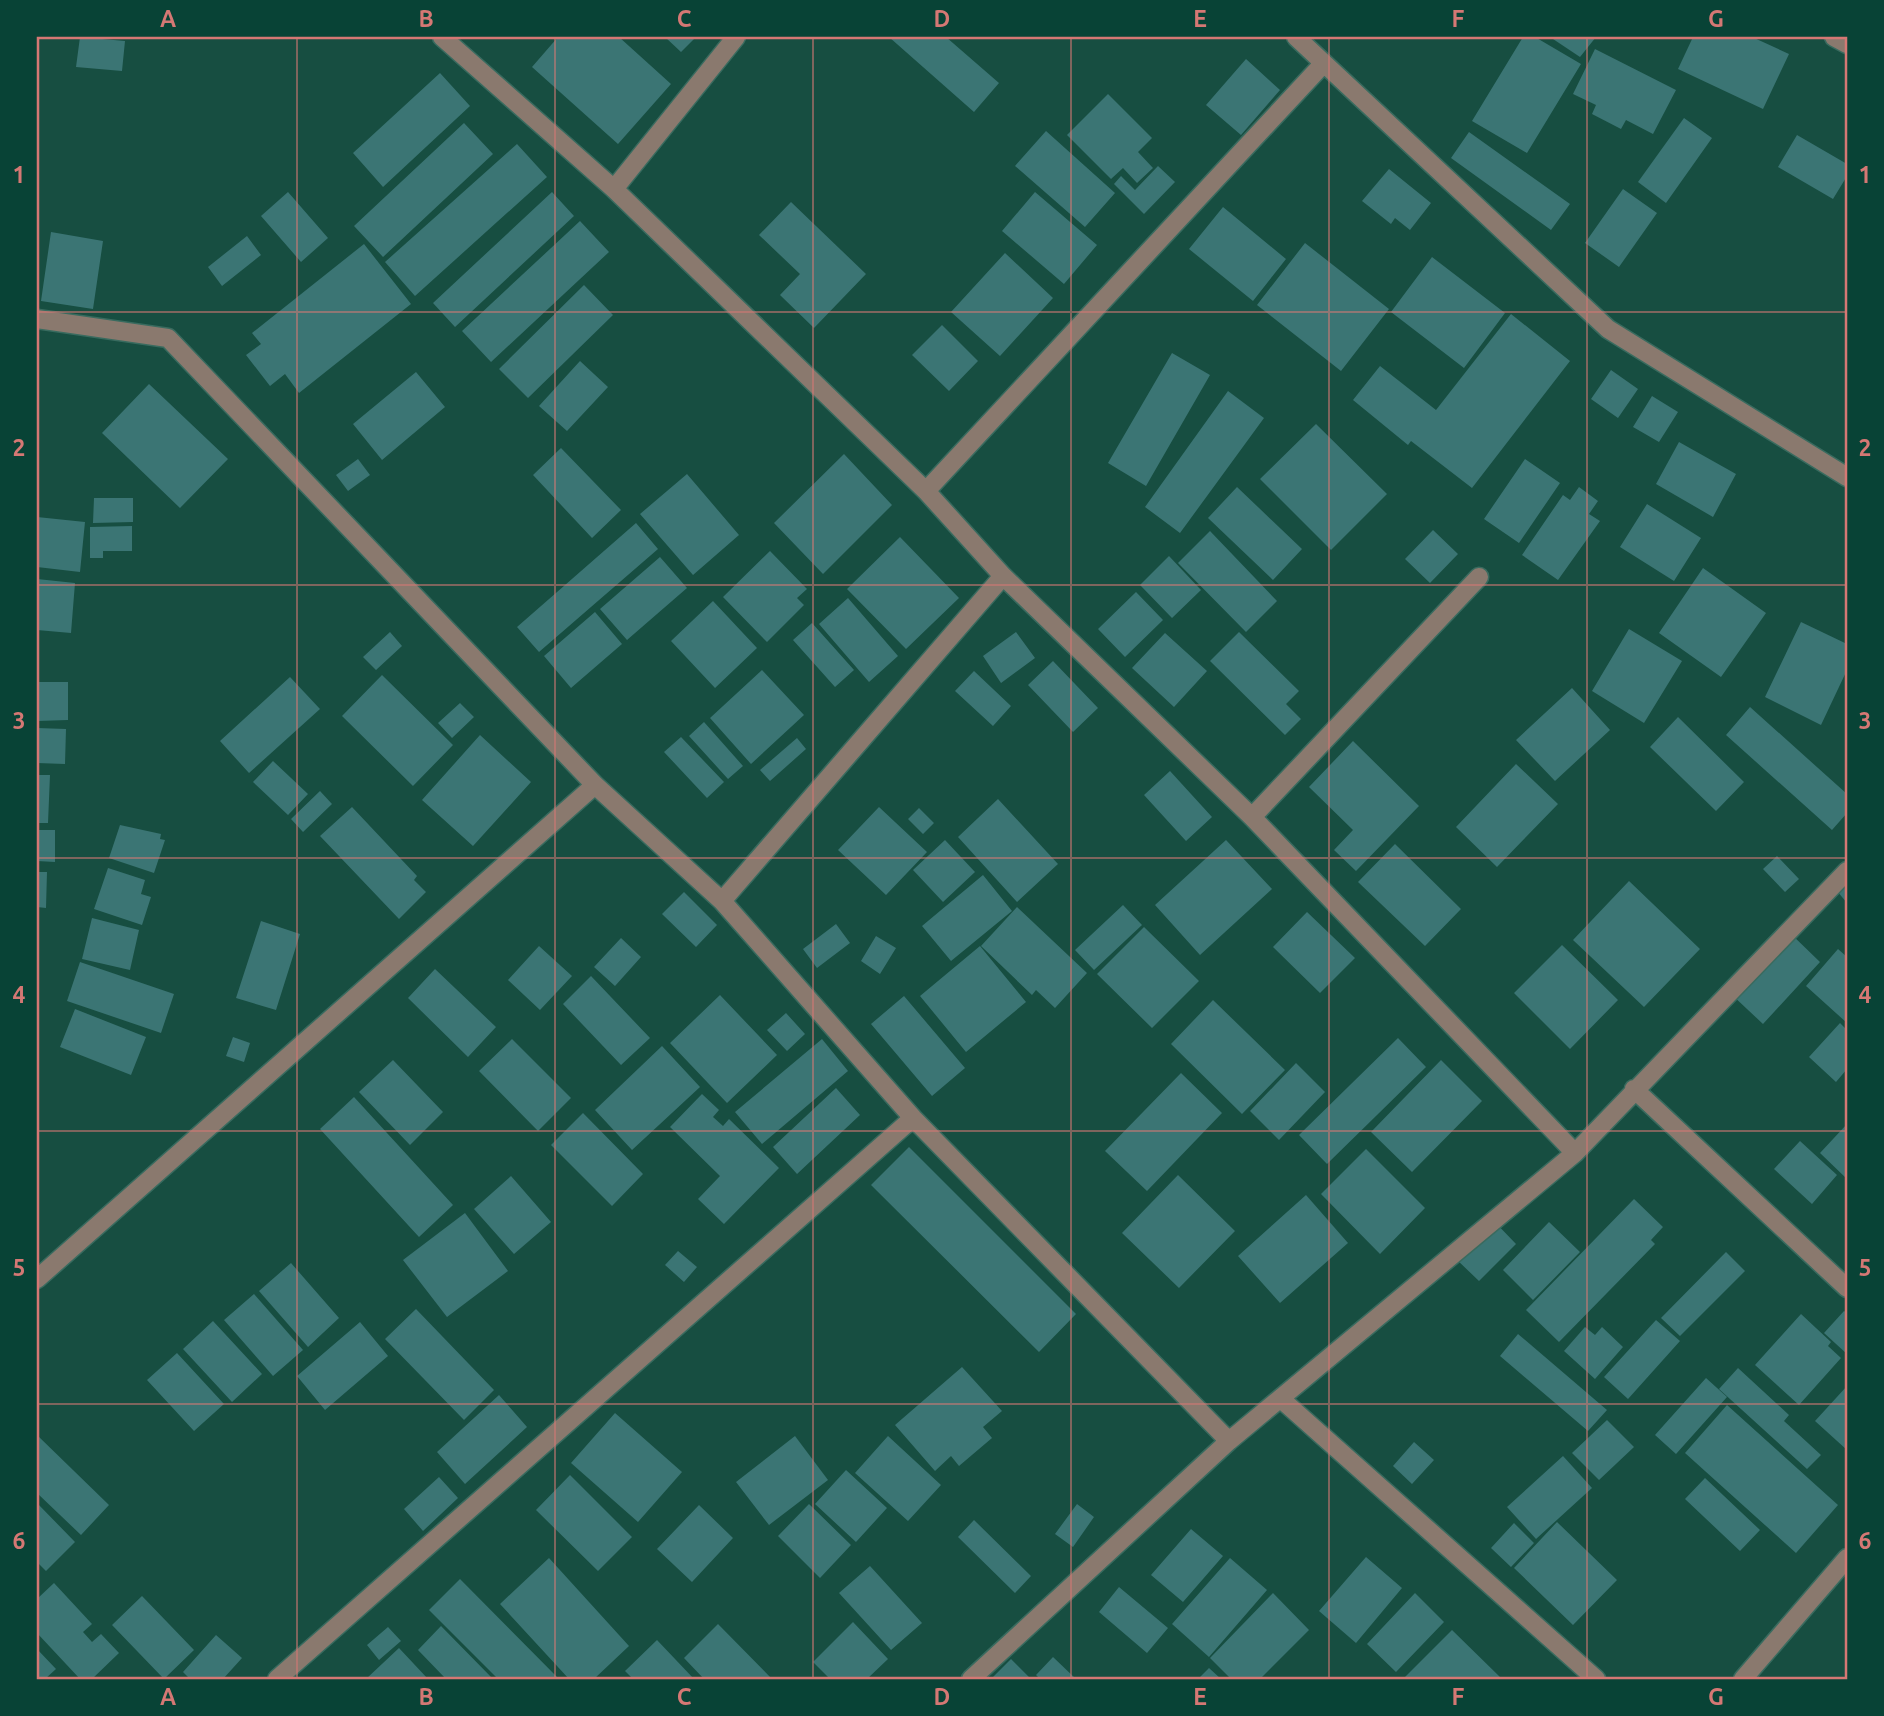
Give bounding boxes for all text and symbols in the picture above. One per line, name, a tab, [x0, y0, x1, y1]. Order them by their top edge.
text: A	[160, 6, 176, 31]
text: B	[418, 6, 434, 31]
text: C	[677, 6, 692, 31]
text: D	[934, 6, 950, 31]
text: E	[1193, 6, 1207, 31]
text: F	[1452, 6, 1465, 31]
text: G	[1708, 6, 1724, 31]
text: 1	[13, 162, 25, 187]
text: 1	[1859, 162, 1871, 187]
text: 2	[13, 435, 25, 460]
text: 2	[1859, 435, 1871, 460]
text: 3	[13, 708, 25, 733]
text: 3	[1859, 708, 1871, 733]
text: 4	[13, 982, 26, 1007]
text: 4	[1859, 982, 1872, 1007]
text: 5	[13, 1255, 25, 1280]
text: 5	[1859, 1255, 1871, 1280]
text: 6	[13, 1528, 26, 1553]
text: 6	[1859, 1528, 1872, 1553]
text: A	[160, 1684, 176, 1709]
text: B	[418, 1684, 434, 1709]
text: C	[677, 1684, 692, 1709]
text: D	[934, 1684, 950, 1709]
text: E	[1193, 1684, 1207, 1709]
text: F	[1452, 1684, 1465, 1709]
text: G	[1708, 1684, 1724, 1709]

